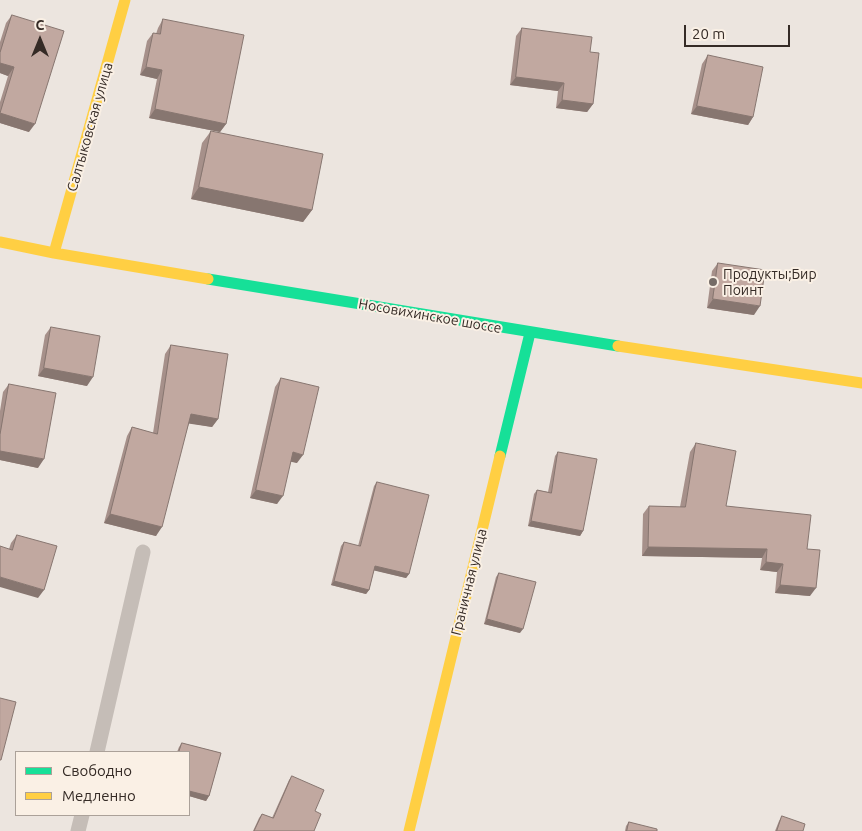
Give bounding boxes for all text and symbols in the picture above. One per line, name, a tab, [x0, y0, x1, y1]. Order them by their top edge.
north arrow	[15, 15, 65, 65]
scale bar	[687, 15, 793, 47]
text: С	[36, 17, 44, 33]
text: 20 m	[692, 25, 725, 42]
street label: Салтыковская улица	[64, 61, 116, 193]
place label: Продукты;Бир Поинт	[723, 266, 817, 298]
marker: Продукты;Бир Поинт	[707, 276, 719, 288]
street label: Носовихинское шоссе	[357, 295, 503, 337]
street label: Граничная улица	[448, 527, 490, 637]
legend	[15, 751, 190, 816]
text: Свободно	[62, 762, 132, 779]
text: Медленно	[62, 787, 136, 804]

